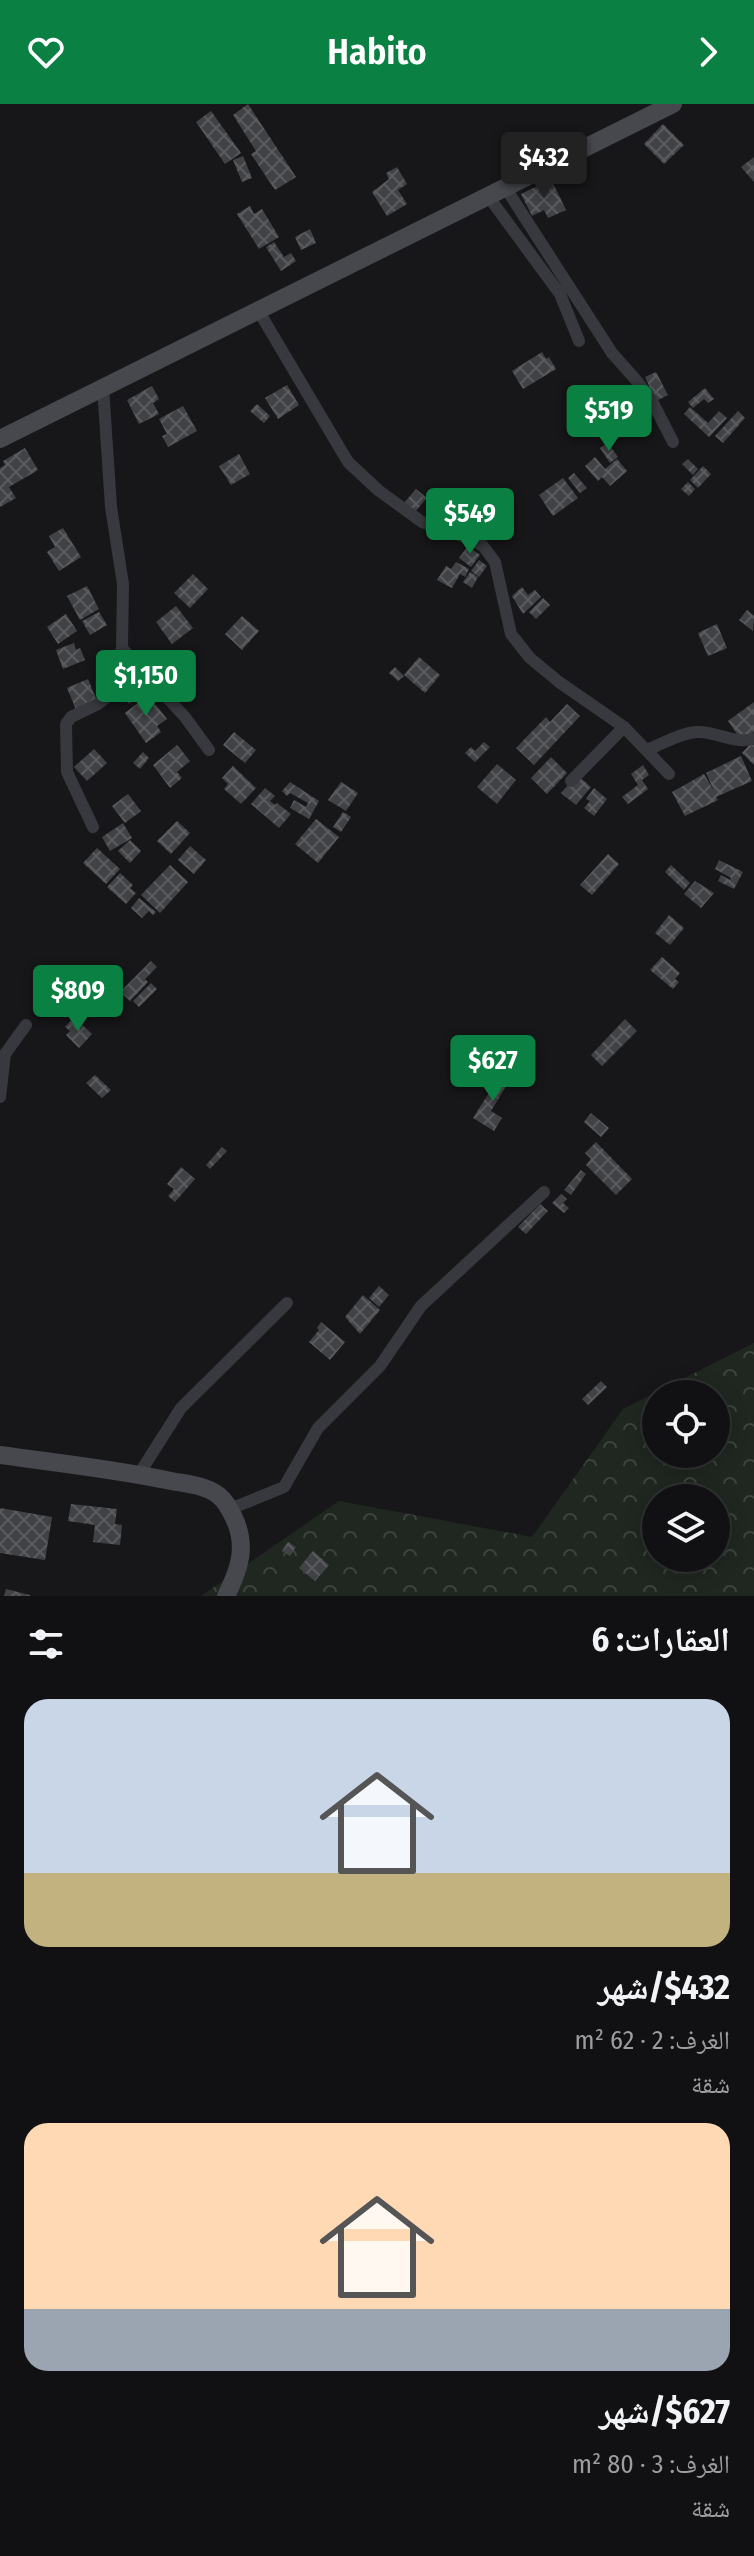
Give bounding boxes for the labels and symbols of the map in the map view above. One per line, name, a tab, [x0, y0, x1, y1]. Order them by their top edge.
pin: $432	[497, 132, 591, 200]
pin: $519	[562, 385, 656, 453]
pin: $549	[423, 488, 517, 556]
pin: $1,150	[81, 650, 211, 718]
pin: $809	[31, 965, 125, 1033]
pin: $627	[446, 1035, 540, 1103]

